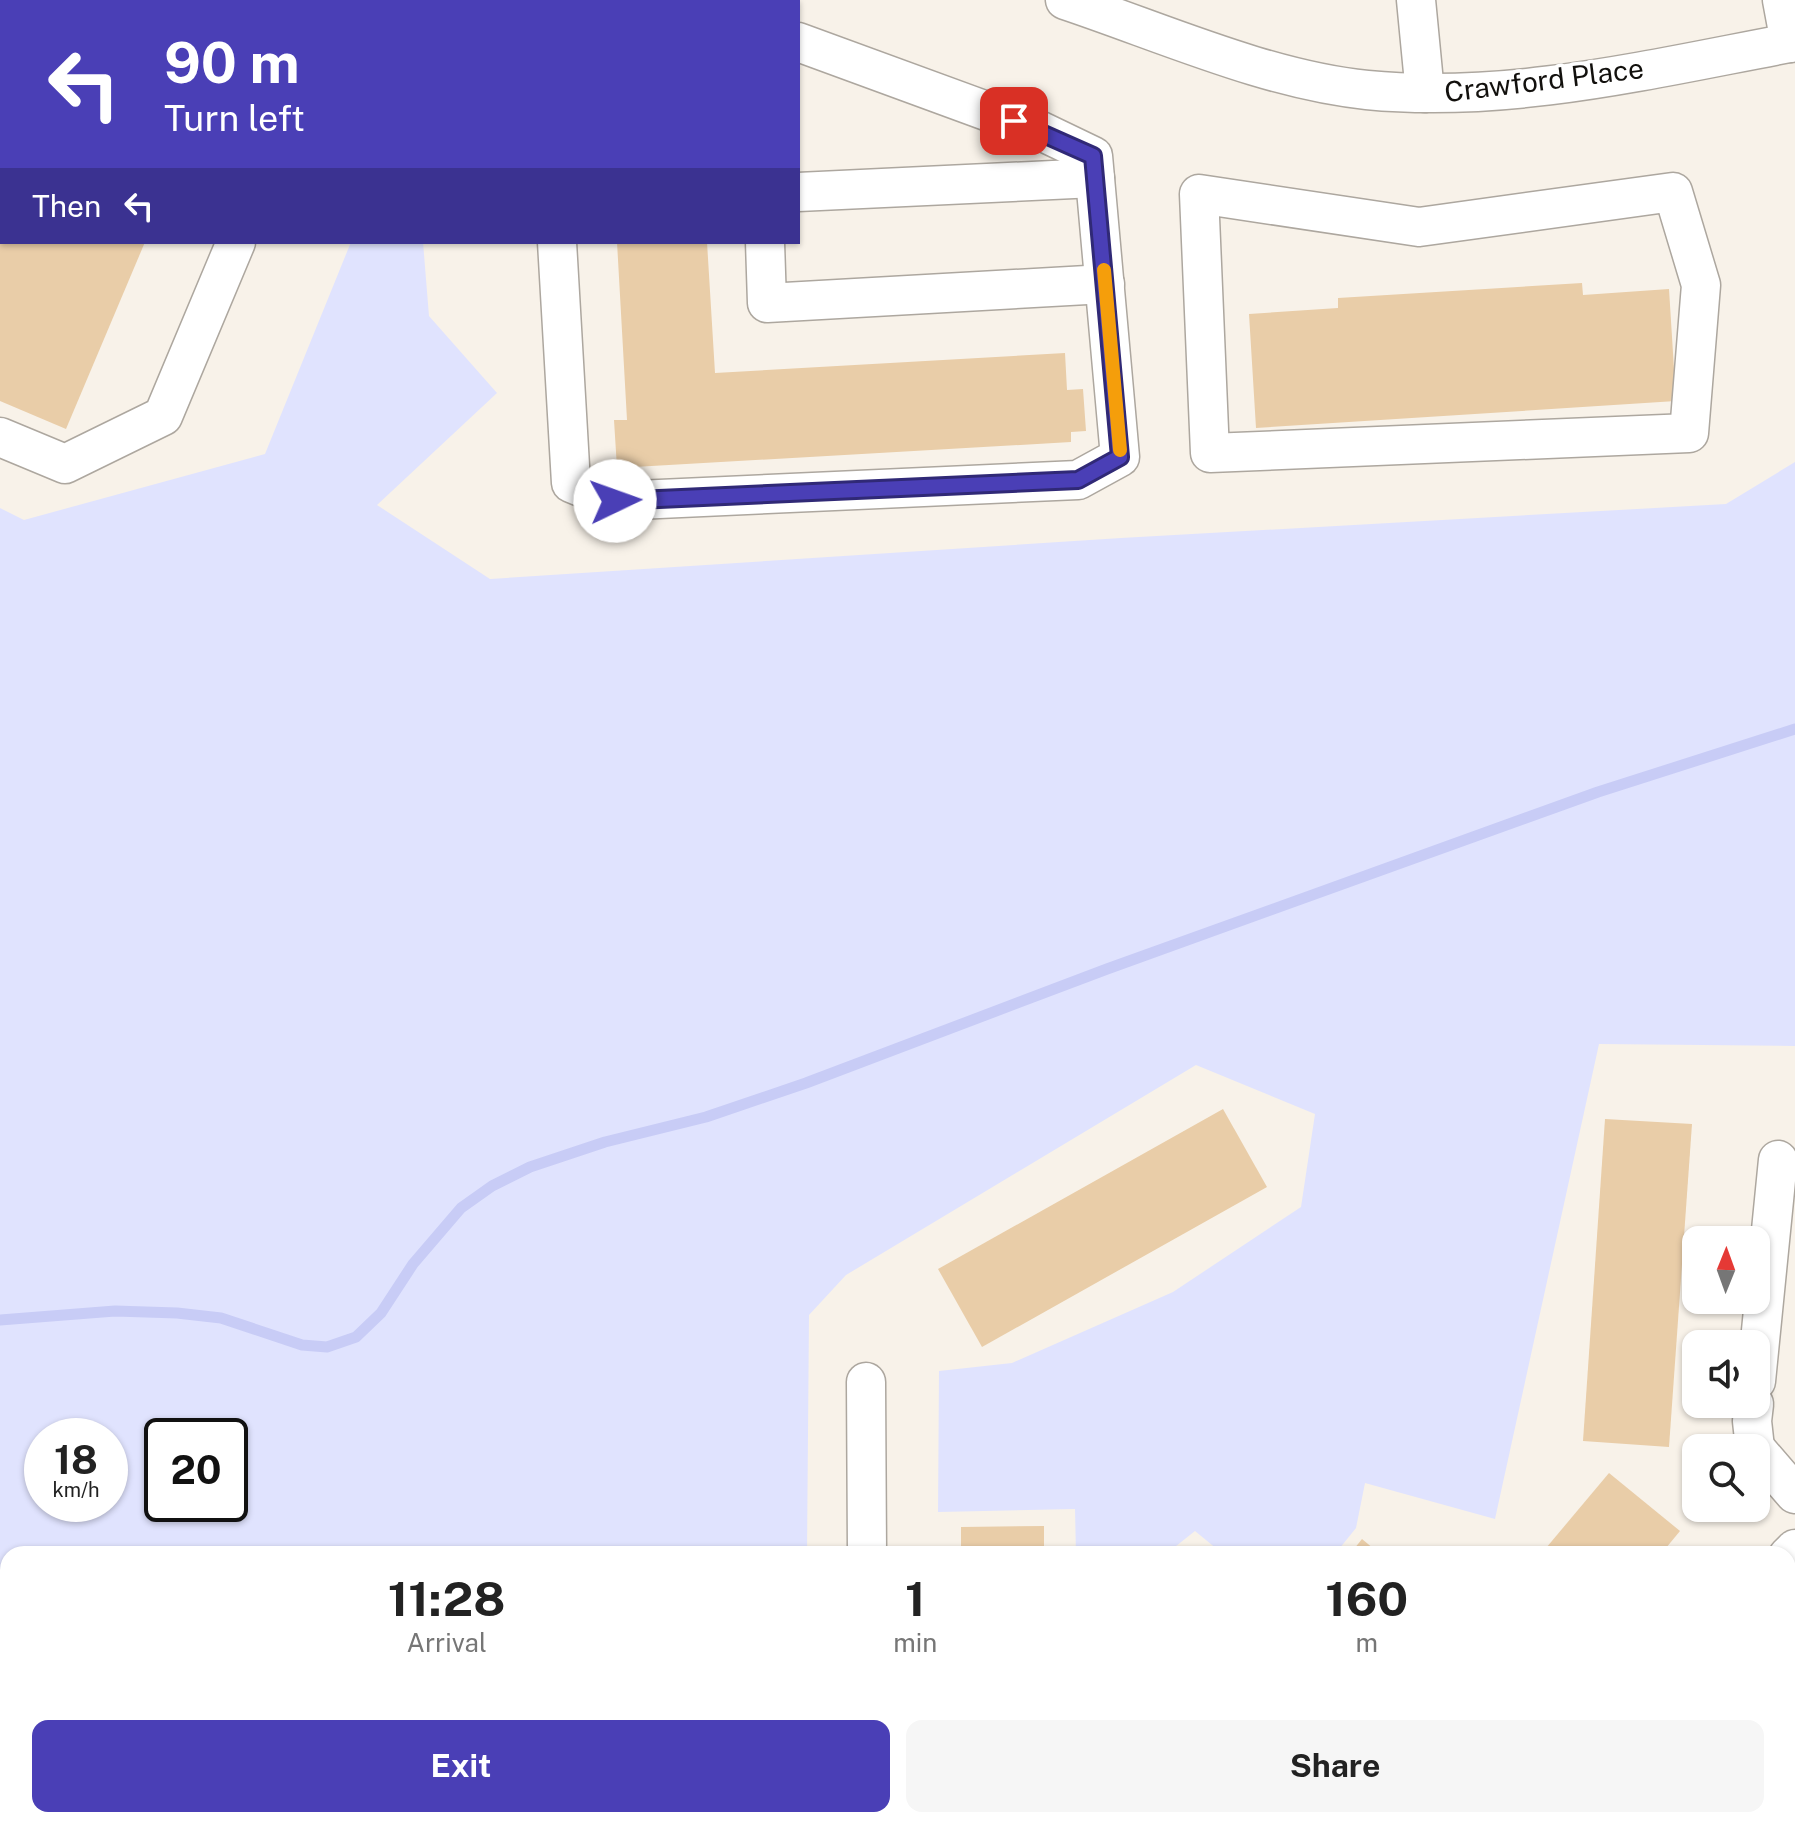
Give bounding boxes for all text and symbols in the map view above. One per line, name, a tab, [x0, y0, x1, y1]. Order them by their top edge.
text: 90 m	[164, 30, 300, 96]
icon: left	[32, 32, 136, 136]
street label: Crawford Place	[1442, 51, 1645, 108]
pin	[980, 87, 1048, 155]
text: Turn left	[164, 97, 305, 139]
icon: arrive	[992, 99, 1036, 143]
icon: left	[117, 184, 161, 228]
text: Then	[32, 188, 101, 224]
position arrow	[573, 459, 657, 543]
north arrow	[1682, 1226, 1770, 1314]
map controls	[1682, 1226, 1770, 1522]
button: sound	[1682, 1330, 1770, 1418]
speed limit sign: 20	[144, 1418, 248, 1522]
button: search	[1682, 1434, 1770, 1522]
text: 18	[54, 1436, 98, 1483]
text: km/h	[52, 1478, 100, 1502]
text: 11:28	[388, 1570, 505, 1627]
text: 1	[905, 1570, 926, 1627]
text: 160	[1325, 1570, 1408, 1627]
text: Arrival	[406, 1627, 487, 1658]
text: min	[893, 1627, 937, 1658]
text: m	[1355, 1627, 1378, 1658]
button: Exit	[32, 1720, 890, 1812]
button: Share	[906, 1720, 1764, 1812]

